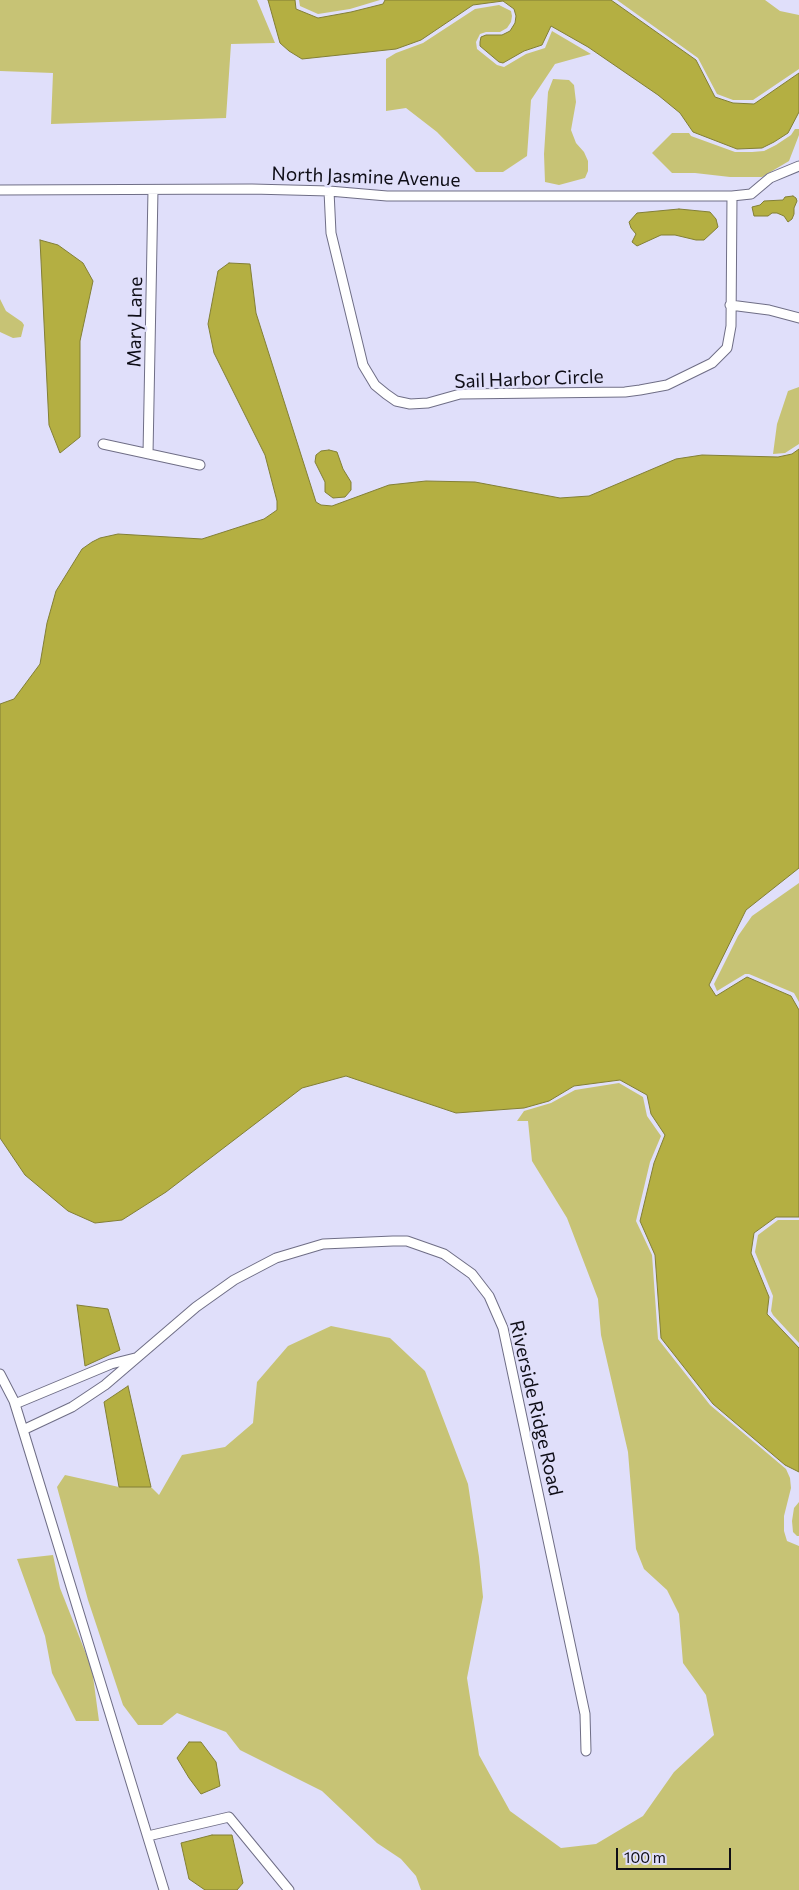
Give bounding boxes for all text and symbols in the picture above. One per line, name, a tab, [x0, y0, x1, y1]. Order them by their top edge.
street label: North Jasmine Avenue	[271, 162, 461, 192]
street label: Mary Lane	[123, 276, 147, 368]
street label: Sail Harbor Circle	[454, 365, 604, 393]
street label: Riverside Ridge Road	[505, 1318, 567, 1498]
scale bar	[619, 1838, 734, 1870]
text: 100 m	[624, 1848, 666, 1866]

